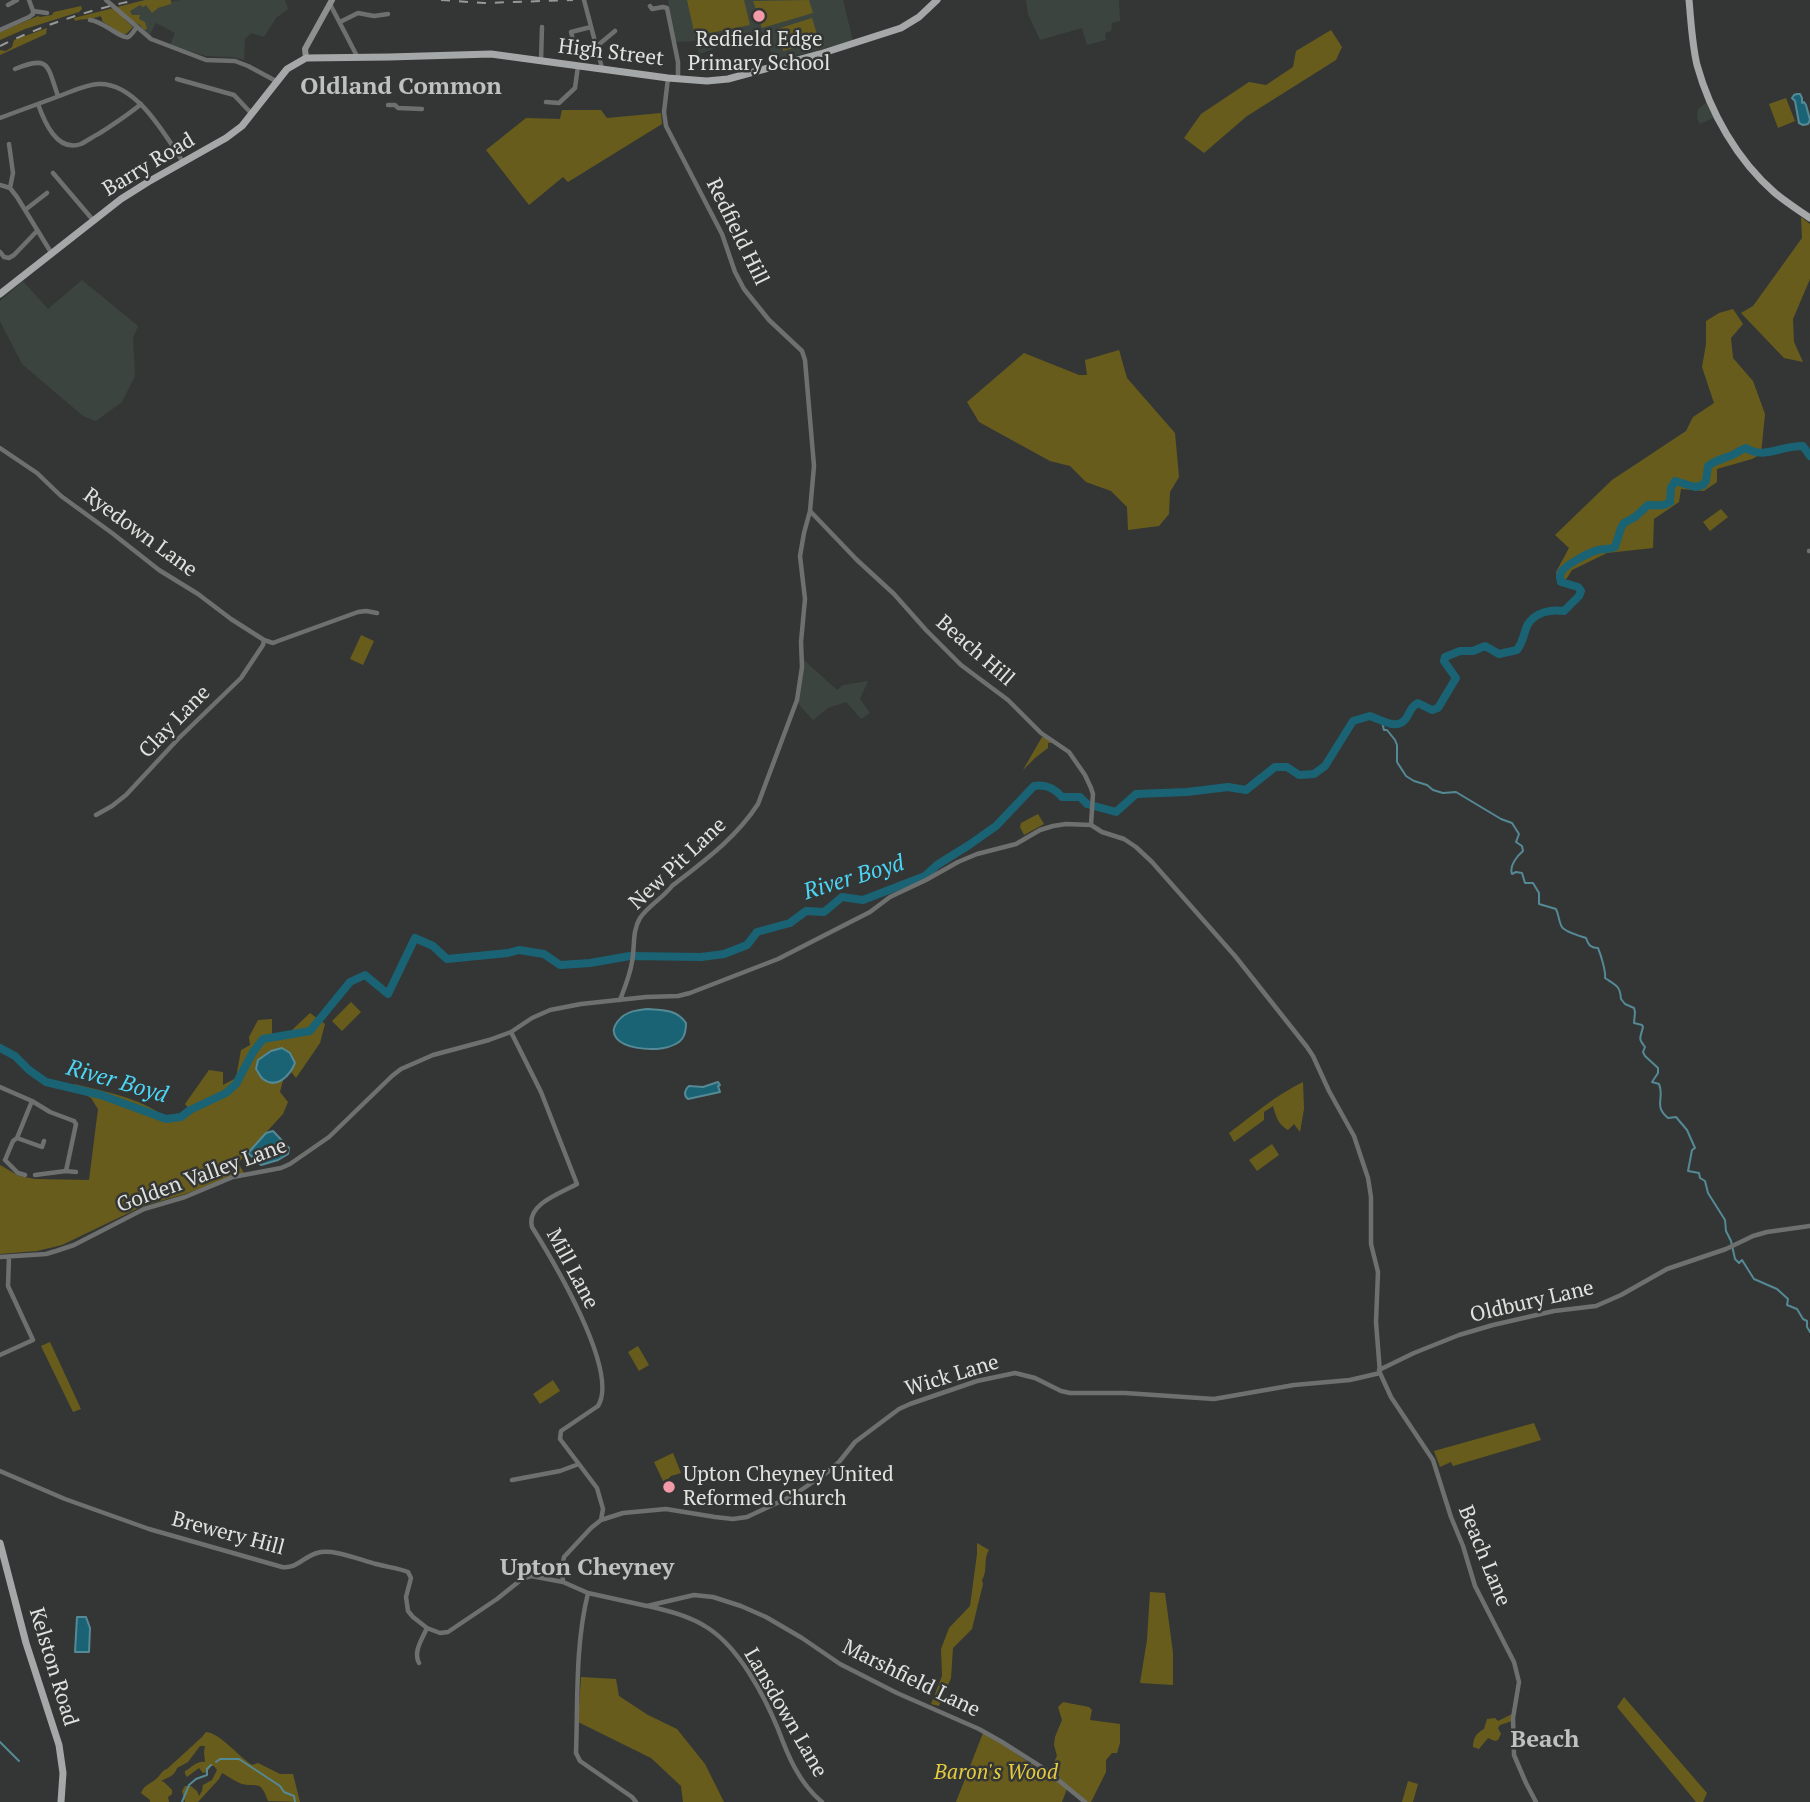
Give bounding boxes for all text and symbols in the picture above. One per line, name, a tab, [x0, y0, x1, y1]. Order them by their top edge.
marker: Redfield Edge Primary School	[751, 8, 767, 24]
place label: Redfield Edge Primary School	[688, 27, 830, 77]
street label: High Street	[557, 34, 665, 72]
district label: Oldland Common	[300, 73, 502, 101]
street label: Barry Road	[99, 128, 199, 202]
street label: Redfield Hill	[700, 174, 774, 290]
street label: Ryedown Lane	[78, 483, 202, 583]
street label: Beach Hill	[931, 610, 1019, 692]
street label: Clay Lane	[134, 680, 216, 764]
street label: New Pit Lane	[624, 813, 732, 915]
water label: River Boyd	[800, 850, 908, 906]
water label: River Boyd	[63, 1054, 171, 1110]
street label: Golden Valley Lane	[114, 1134, 290, 1218]
street label: Mill Lane	[540, 1224, 604, 1314]
street label: Oldbury Lane	[1468, 1276, 1596, 1328]
street label: Wick Lane	[902, 1350, 1002, 1402]
place label: Upton Cheyney United Reformed Church	[683, 1462, 894, 1512]
marker: Upton Cheyney United Reformed Church	[661, 1479, 677, 1495]
street label: Beach Lane	[1452, 1502, 1516, 1610]
street label: Brewery Hill	[169, 1507, 287, 1561]
district label: Upton Cheyney	[500, 1554, 674, 1582]
street label: Kelston Road	[23, 1605, 83, 1729]
street label: Marshfield Lane	[838, 1635, 984, 1723]
street label: Lansdown Lane	[738, 1644, 832, 1782]
district label: Beach	[1511, 1726, 1579, 1754]
park label: Baron's Wood	[934, 1760, 1058, 1786]

